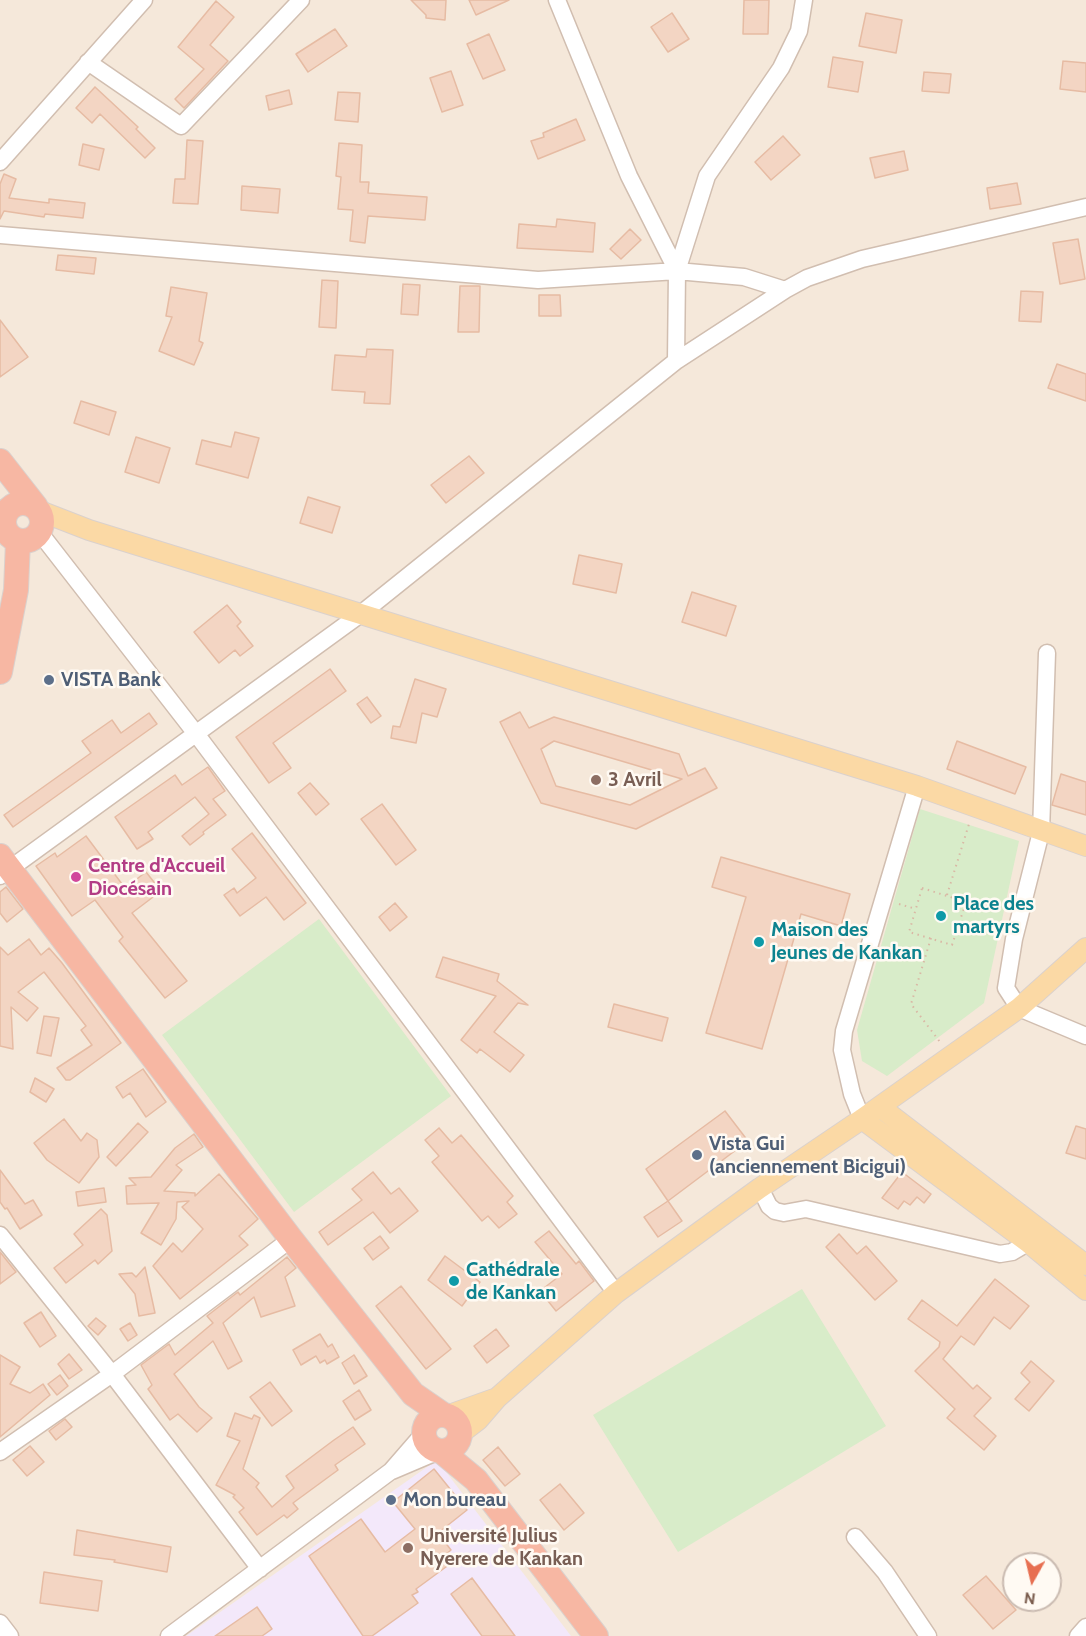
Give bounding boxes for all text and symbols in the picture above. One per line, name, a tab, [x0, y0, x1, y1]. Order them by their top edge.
place label: VISTA Bank	[61, 668, 161, 692]
marker: VISTA Bank	[42, 673, 56, 687]
place label: 3 Avril	[608, 768, 662, 792]
marker: 3 Avril	[589, 773, 603, 787]
place label: Centre d'Accueil Diocésain	[88, 854, 225, 901]
marker: Centre d'Accueil Diocésain	[69, 870, 83, 884]
place label: Place des martyrs	[953, 892, 1034, 939]
marker: Place des martyrs	[934, 909, 948, 923]
place label: Maison des Jeunes de Kankan	[771, 918, 922, 965]
marker: Maison des Jeunes de Kankan	[752, 935, 766, 949]
place label: Vista Gui (anciennement Bicigui)	[709, 1132, 906, 1179]
marker: Vista Gui (anciennement Bicigui)	[690, 1148, 704, 1162]
place label: Cathédrale de Kankan	[466, 1258, 559, 1305]
marker: Cathédrale de Kankan	[447, 1274, 461, 1288]
place label: Mon bureau	[403, 1488, 506, 1512]
marker: Mon bureau	[384, 1493, 398, 1507]
place label: Université Julius Nyerere de Kankan	[420, 1524, 583, 1571]
marker: Université Julius Nyerere de Kankan	[401, 1541, 415, 1555]
north arrow	[1002, 1552, 1062, 1612]
text: N	[1023, 1588, 1037, 1609]

